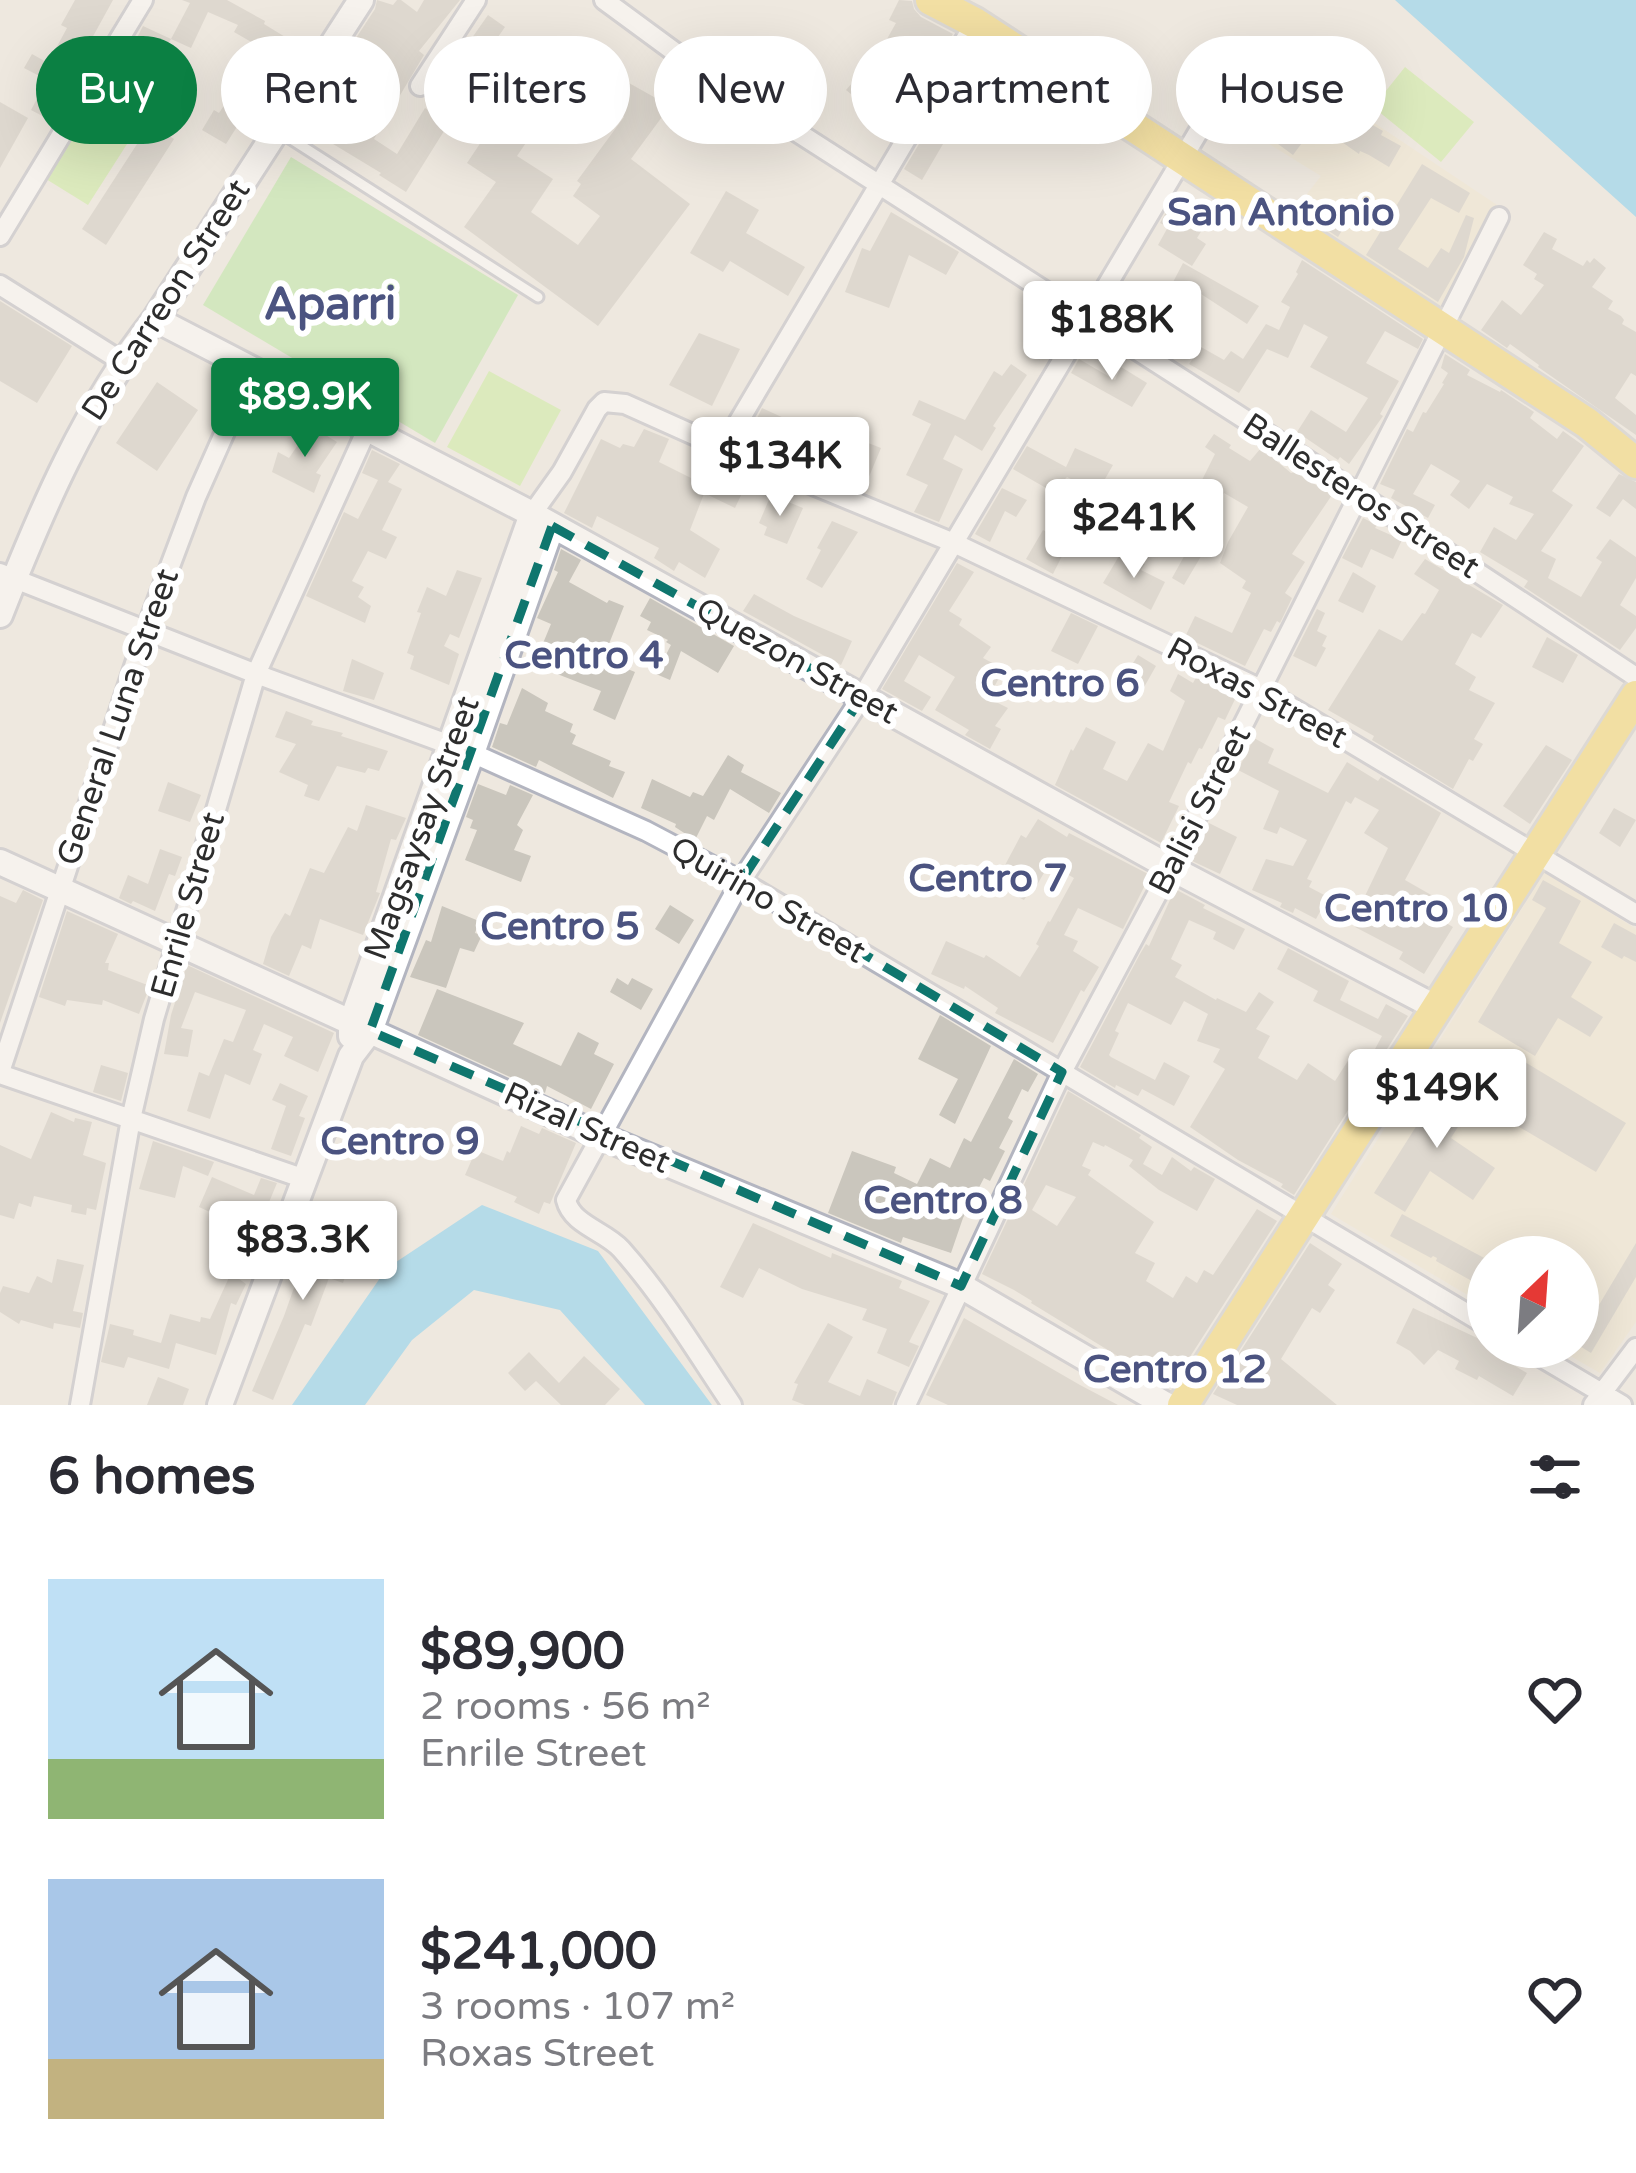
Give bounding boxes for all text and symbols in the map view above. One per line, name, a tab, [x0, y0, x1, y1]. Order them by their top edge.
chip: Buy	[36, 36, 197, 144]
chip: Rent	[221, 36, 400, 144]
chip: Filters	[424, 36, 630, 144]
chip: New	[654, 36, 827, 144]
chip: Apartment	[851, 36, 1152, 144]
chip: House	[1176, 36, 1386, 144]
street label: De Carreon Street	[74, 172, 258, 428]
district label: San Antonio	[1167, 189, 1395, 236]
district label: Aparri	[264, 278, 396, 332]
pin: $188K	[1028, 281, 1196, 383]
text: $188K	[1050, 296, 1174, 343]
pin: $89.9K	[207, 358, 403, 460]
text: $89.9K	[238, 373, 372, 420]
street label: Ballesteros Street	[1235, 405, 1487, 587]
pin: $134K	[696, 417, 864, 519]
text: $134K	[718, 432, 842, 479]
pin: $241K	[1050, 479, 1218, 581]
text: $241K	[1072, 494, 1196, 541]
street label: General Luna Street	[49, 564, 187, 870]
street label: Quezon Street	[689, 589, 905, 733]
street label: Roxas Street	[1160, 629, 1354, 757]
district label: Centro 4	[504, 632, 664, 679]
district label: Centro 6	[980, 660, 1140, 707]
street label: Magsaysay Street	[356, 691, 488, 965]
street label: Balisi Street	[1141, 719, 1259, 901]
street label: Enrile Street	[143, 808, 233, 1002]
street label: Quirino Street	[664, 828, 872, 972]
district label: Centro 7	[908, 855, 1068, 902]
district label: Centro 10	[1324, 885, 1508, 932]
district label: Centro 5	[480, 903, 640, 950]
pin: $149K	[1353, 1049, 1521, 1151]
text: $149K	[1375, 1064, 1499, 1111]
street label: Rizal Street	[498, 1074, 676, 1182]
district label: Centro 9	[320, 1118, 480, 1165]
district label: Centro 8	[863, 1177, 1023, 1224]
pin: $83.3K	[205, 1201, 401, 1303]
text: $83.3K	[236, 1216, 370, 1263]
north arrow	[1467, 1236, 1599, 1368]
map controls	[1467, 1236, 1599, 1368]
district label: Centro 12	[1083, 1346, 1267, 1393]
icon: filters	[1522, 1444, 1588, 1510]
text: 6 homes	[48, 1446, 256, 1508]
text: $89,900	[420, 1621, 625, 1683]
icon: home	[144, 1627, 288, 1771]
icon: heart	[1522, 1666, 1588, 1732]
text: 2 rooms · 56 m²	[420, 1683, 711, 1730]
text: Enrile Street	[420, 1730, 646, 1777]
text: $241,000	[420, 1921, 657, 1983]
icon: home	[144, 1927, 288, 2071]
icon: heart	[1522, 1966, 1588, 2032]
text: 3 rooms · 107 m²	[420, 1983, 735, 2030]
text: Roxas Street	[420, 2030, 654, 2077]

